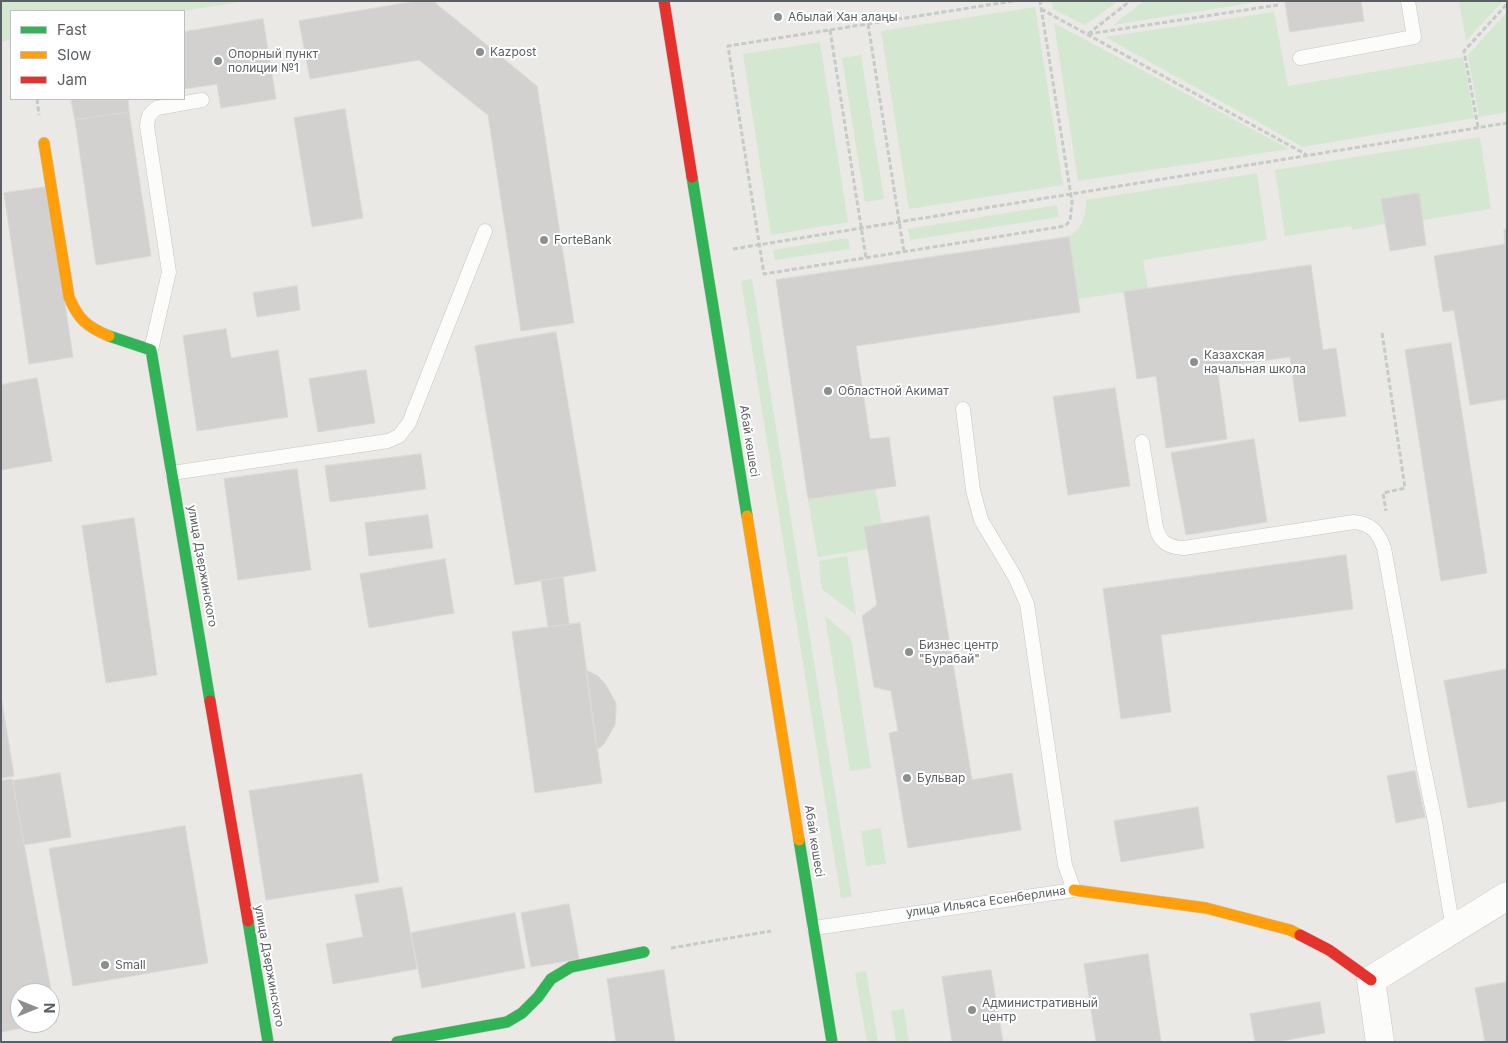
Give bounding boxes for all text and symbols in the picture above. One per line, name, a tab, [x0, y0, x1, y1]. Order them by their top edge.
legend	[10, 10, 185, 100]
place label: Абылай Хан алаңы	[788, 10, 898, 24]
marker: Абылай Хан алаңы	[772, 11, 784, 23]
text: Fast	[57, 20, 87, 39]
text: Slow	[57, 45, 91, 64]
place label: Kazpost	[490, 45, 536, 59]
marker: Kazpost	[474, 46, 486, 58]
place label: Опорный пункт полиции №1	[228, 47, 318, 75]
marker: Опорный пункт полиции №1	[212, 55, 224, 67]
text: Jam	[57, 70, 87, 89]
place label: ForteBank	[554, 233, 612, 247]
marker: ForteBank	[538, 234, 550, 246]
place label: Казахская начальная школа	[1204, 348, 1306, 376]
marker: Казахская начальная школа	[1188, 356, 1200, 368]
place label: Областной Акимат	[838, 384, 949, 398]
marker: Областной Акимат	[822, 385, 834, 397]
street label: Абай көшесі	[736, 404, 762, 478]
street label: улица Дзержинского	[184, 504, 220, 628]
place label: Бизнес центр "Бурабай"	[919, 638, 998, 666]
marker: Бизнес центр "Бурабай"	[903, 646, 915, 658]
place label: Бульвар	[917, 771, 965, 785]
marker: Бульвар	[901, 772, 913, 784]
street label: Абай көшесі	[801, 804, 827, 878]
street label: улица Ильяса Есенберлина	[905, 884, 1067, 920]
street label: улица Дзержинского	[251, 904, 287, 1028]
place label: Small	[115, 958, 146, 972]
marker: Small	[99, 959, 111, 971]
north arrow	[10, 983, 60, 1033]
place label: Административный центр	[982, 996, 1098, 1024]
text: N	[41, 1003, 58, 1013]
marker: Административный центр	[966, 1004, 978, 1016]

